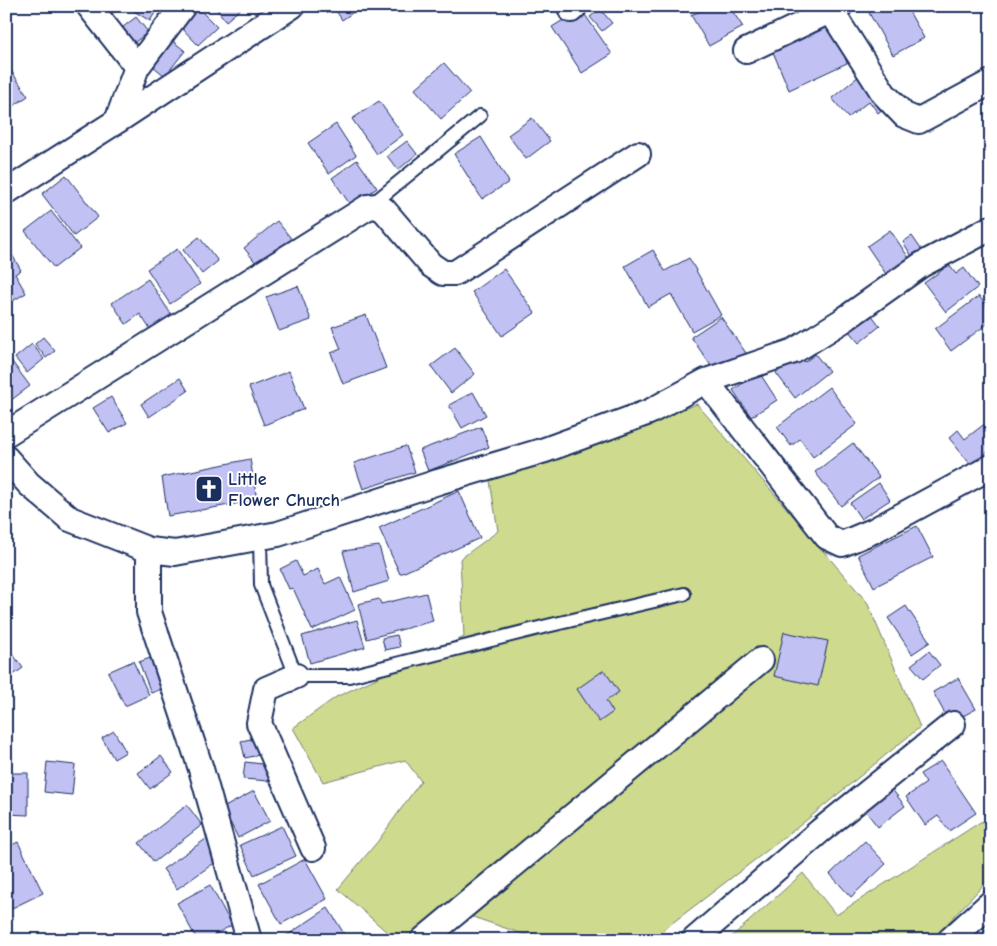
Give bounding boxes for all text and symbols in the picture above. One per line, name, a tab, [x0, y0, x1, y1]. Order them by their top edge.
place label: Little Flower Church	[228, 469, 340, 511]
church icon: Little Flower Church	[194, 474, 224, 504]

